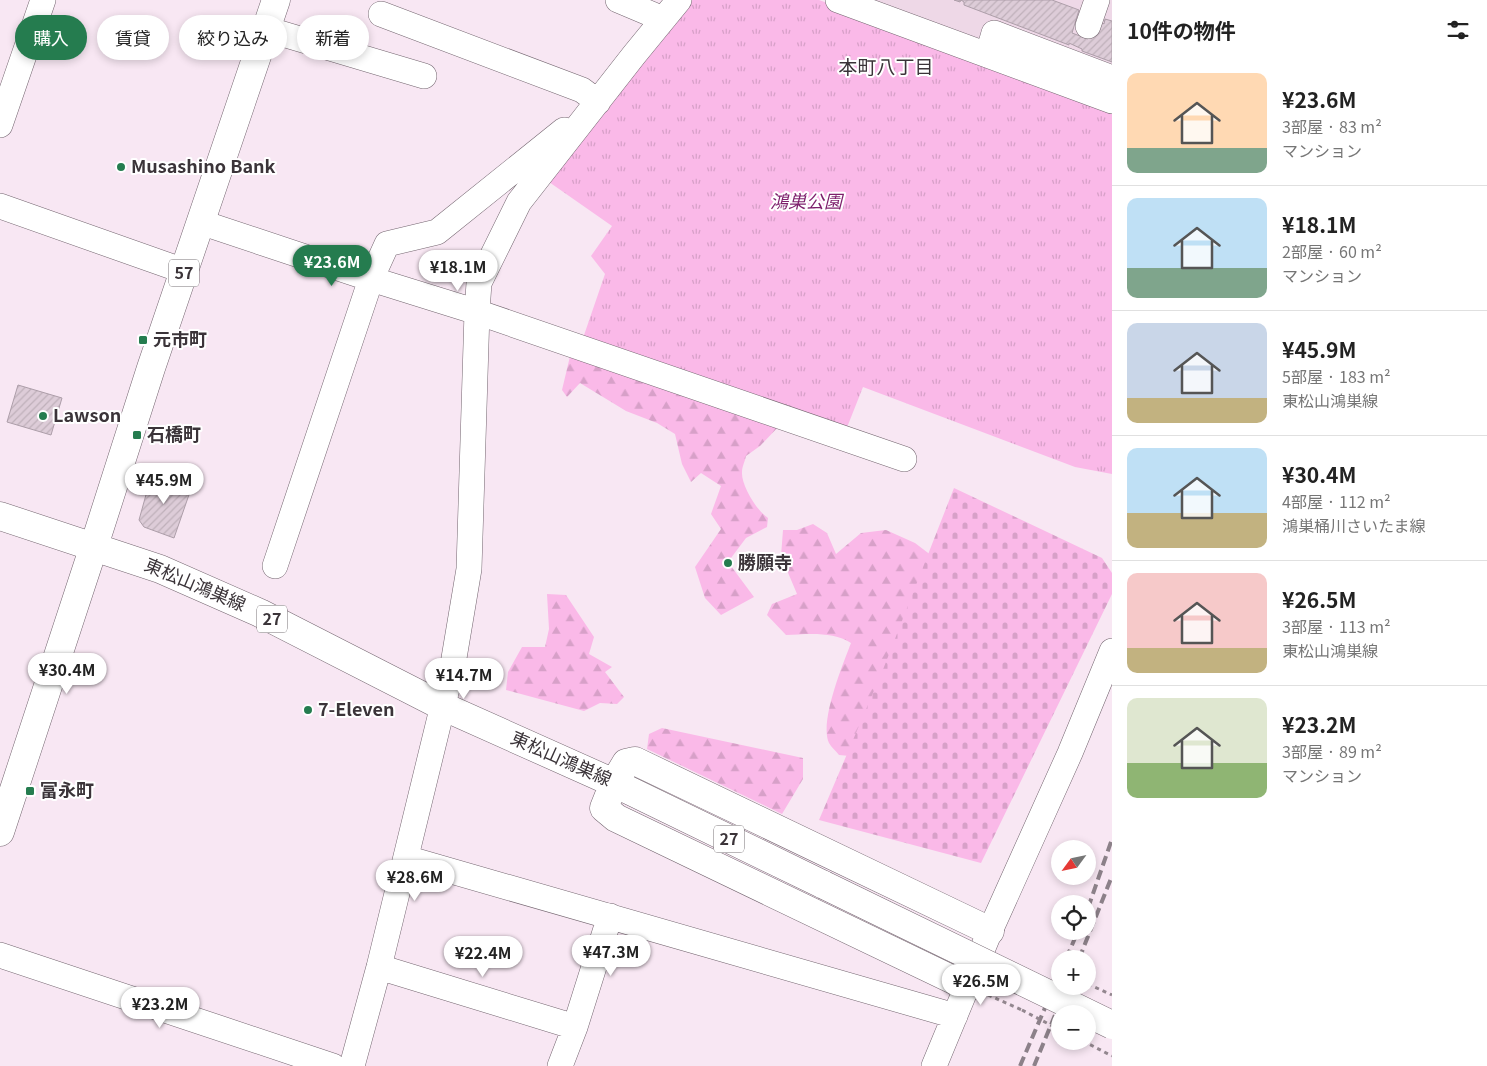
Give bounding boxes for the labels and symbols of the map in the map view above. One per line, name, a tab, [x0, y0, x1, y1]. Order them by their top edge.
district label: 本町八丁目	[838, 52, 934, 79]
place label: Musashino Bank	[131, 152, 276, 178]
marker: Musashino Bank	[115, 161, 127, 173]
park label: 鴻巣公園	[770, 187, 845, 213]
pin: ¥23.6M	[291, 244, 373, 287]
pin: ¥18.1M	[417, 250, 499, 292]
road number: 57	[169, 260, 199, 286]
place label: 元市町	[153, 325, 207, 351]
marker: 元市町	[137, 334, 149, 346]
place label: Lawson	[53, 401, 121, 427]
marker: Lawson	[37, 410, 49, 422]
place label: 石橋町	[147, 420, 201, 446]
marker: 石橋町	[131, 429, 143, 441]
pin: ¥45.9M	[123, 462, 205, 505]
place label: 勝願寺	[738, 548, 792, 574]
street label: 東松山鴻巣線	[141, 550, 251, 616]
marker: 勝願寺	[722, 557, 734, 569]
road number: 27	[257, 606, 287, 632]
pin: ¥30.4M	[26, 652, 108, 695]
pin: ¥14.7M	[423, 658, 505, 700]
place label: 7-Eleven	[318, 695, 394, 721]
marker: 7-Eleven	[302, 704, 314, 716]
street label: 東松山鴻巣線	[507, 723, 616, 791]
place label: 富永町	[40, 776, 94, 802]
marker: 富永町	[24, 785, 36, 797]
road number: 27	[714, 826, 744, 852]
north arrow	[1051, 840, 1096, 885]
pin: ¥28.6M	[374, 860, 456, 902]
pin: ¥47.3M	[570, 934, 652, 977]
pin: ¥22.4M	[442, 936, 524, 978]
pin: ¥26.5M	[940, 964, 1022, 1006]
pin: ¥23.2M	[119, 986, 201, 1029]

